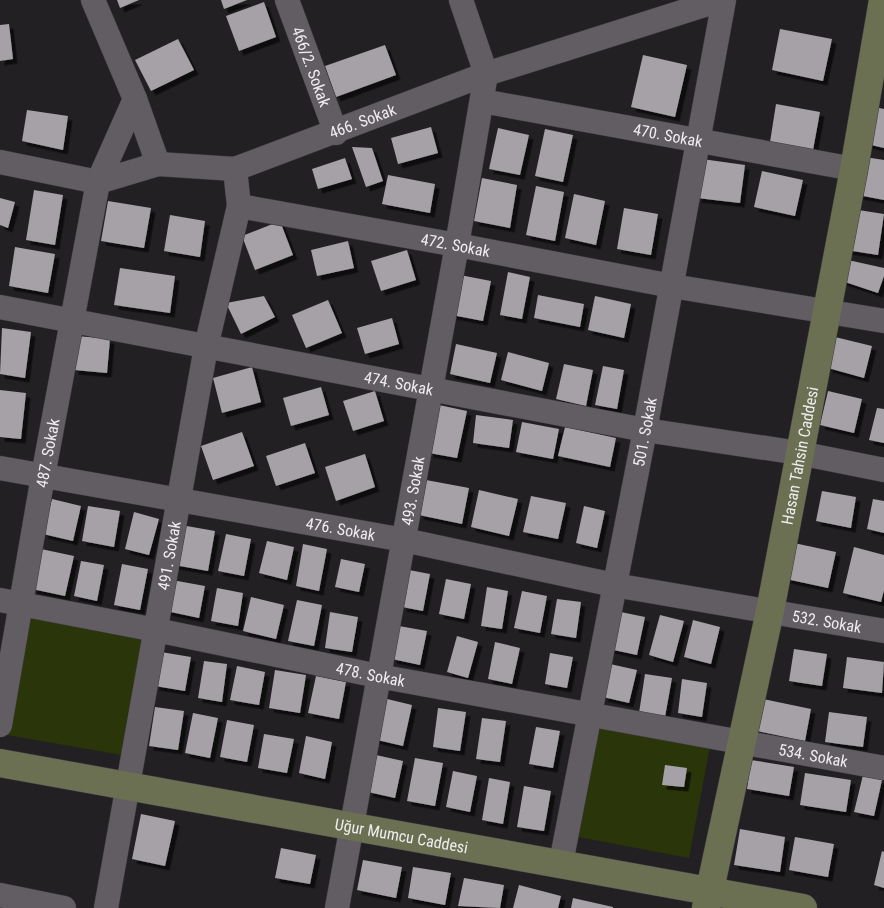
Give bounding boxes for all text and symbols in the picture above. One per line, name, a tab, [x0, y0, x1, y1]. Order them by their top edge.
street label: 466/2. Sokak	[288, 24, 335, 110]
street label: 466. Sokak	[326, 100, 399, 143]
street label: 470. Sokak	[632, 120, 705, 151]
street label: 472. Sokak	[419, 230, 492, 261]
street label: 474. Sokak	[363, 368, 436, 400]
street label: Hasan Tahsin Caddesi	[778, 385, 822, 526]
street label: 501. Sokak	[629, 395, 661, 468]
street label: 487. Sokak	[32, 416, 64, 489]
street label: 493. Sokak	[397, 454, 429, 527]
street label: 476. Sokak	[304, 514, 377, 545]
street label: 491. Sokak	[154, 519, 185, 592]
street label: 532. Sokak	[791, 607, 864, 637]
street label: 478. Sokak	[334, 659, 407, 691]
street label: 534. Sokak	[777, 740, 850, 771]
street label: Uğur Mumcu Caddesi	[333, 815, 469, 857]

